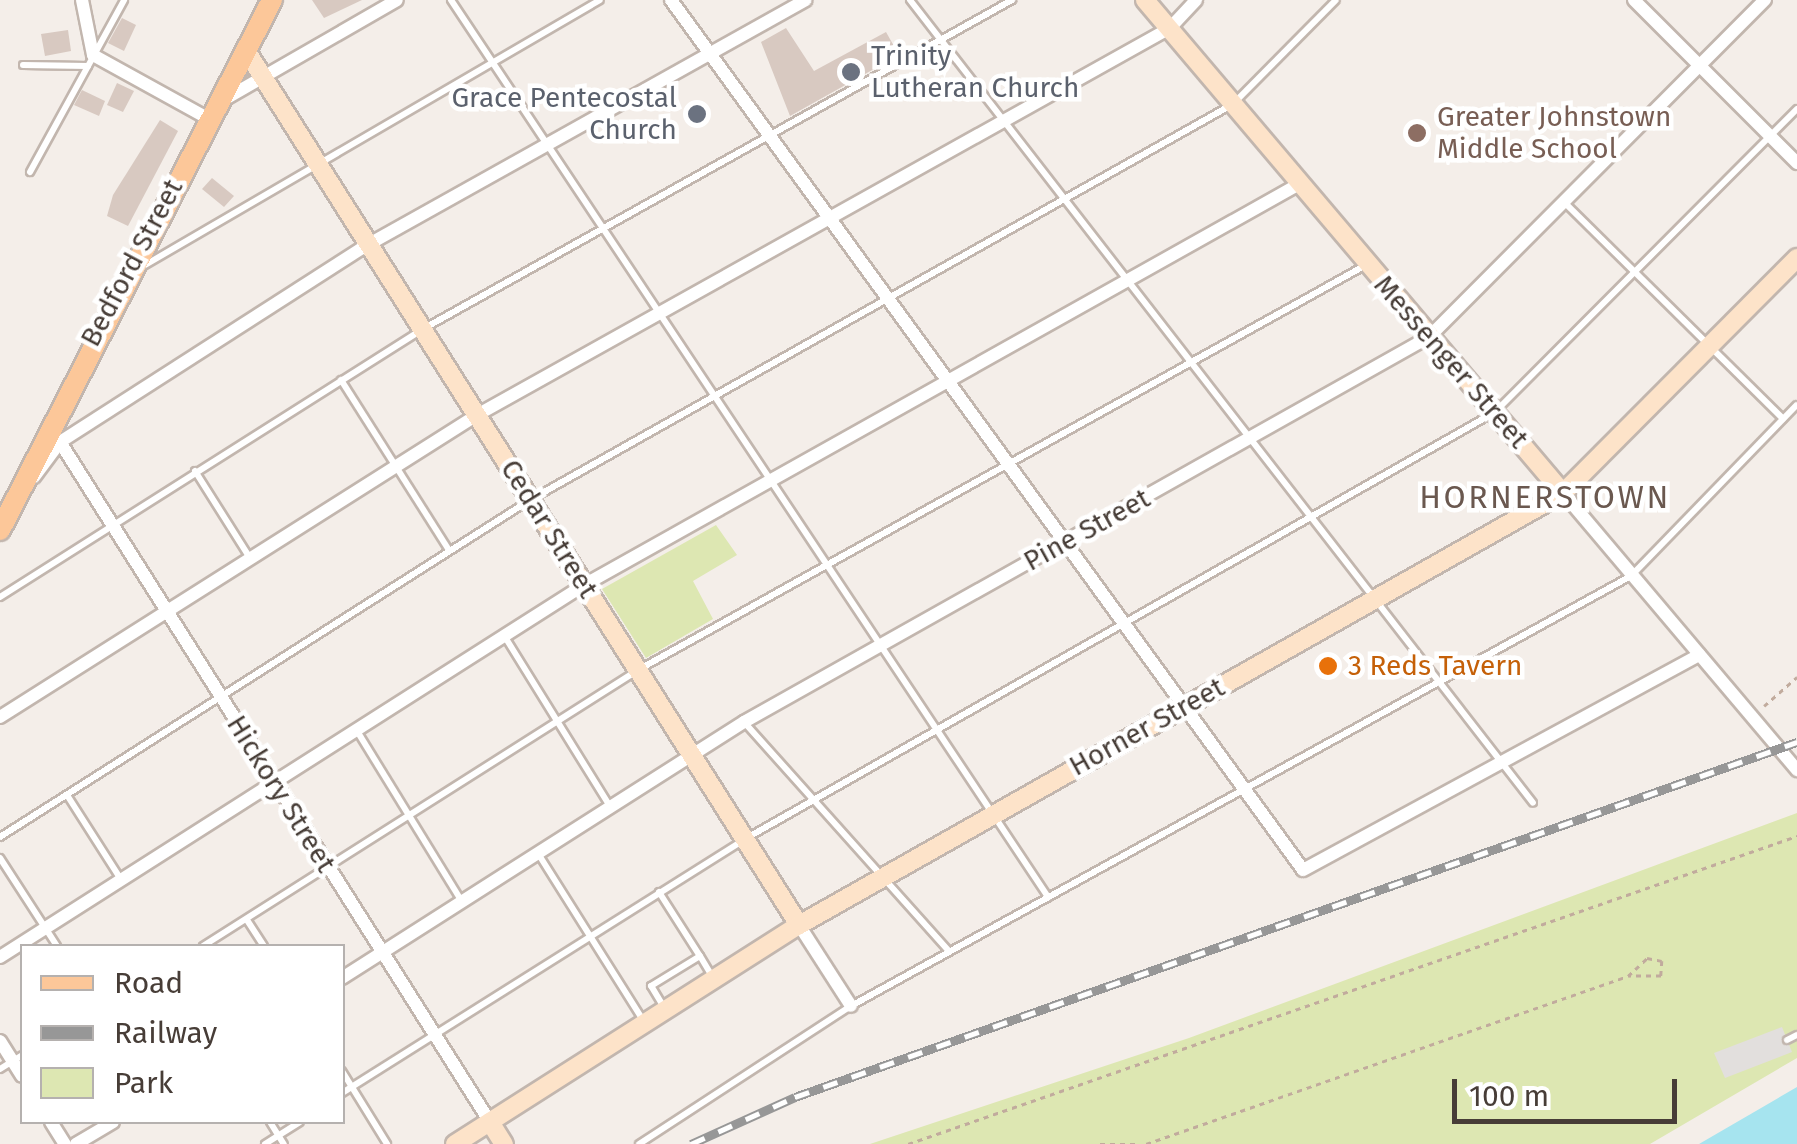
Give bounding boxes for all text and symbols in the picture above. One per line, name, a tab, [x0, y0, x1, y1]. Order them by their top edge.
place label: Trinity Lutheran Church	[871, 39, 1079, 105]
marker: Trinity Lutheran Church	[840, 61, 862, 83]
place label: Grace Pentecostal Church	[451, 81, 677, 147]
place label: Greater Johnstown Middle School	[1437, 100, 1671, 166]
marker: Grace Pentecostal Church	[686, 103, 708, 125]
marker: Greater Johnstown Middle School	[1406, 122, 1428, 144]
street label: Bedford Street	[74, 174, 190, 352]
street label: Messenger Street	[1367, 269, 1535, 455]
street label: Cedar Street	[493, 454, 605, 604]
district label: HORNERSTOWN	[1419, 478, 1671, 516]
street label: Pine Street	[1018, 482, 1156, 578]
place label: 3 Reds Tavern	[1348, 649, 1522, 683]
marker: 3 Reds Tavern	[1317, 655, 1339, 677]
street label: Horner Street	[1064, 671, 1230, 783]
street label: Hickory Street	[219, 709, 343, 879]
legend	[20, 944, 345, 1124]
text: Road	[114, 965, 183, 1001]
text: Railway	[114, 1015, 217, 1051]
scale bar	[1457, 1059, 1682, 1121]
text: Park	[114, 1065, 173, 1101]
text: 100 m	[1469, 1078, 1549, 1114]

